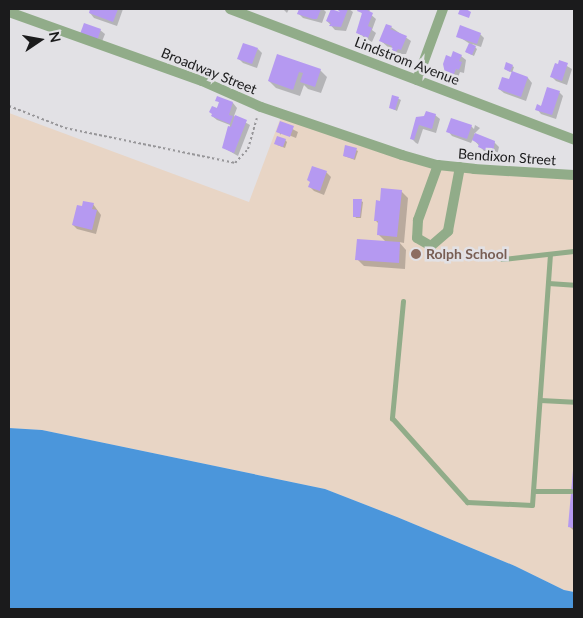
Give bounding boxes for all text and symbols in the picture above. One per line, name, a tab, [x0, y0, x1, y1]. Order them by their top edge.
north arrow	[15, 15, 65, 65]
text: N	[46, 30, 65, 44]
street label: Lindstrom Avenue	[352, 33, 462, 89]
street label: Broadway Street	[159, 44, 259, 98]
street label: Bendixon Street	[457, 145, 557, 169]
place label: Rolph School	[426, 246, 507, 262]
marker: Rolph School	[410, 248, 422, 260]

